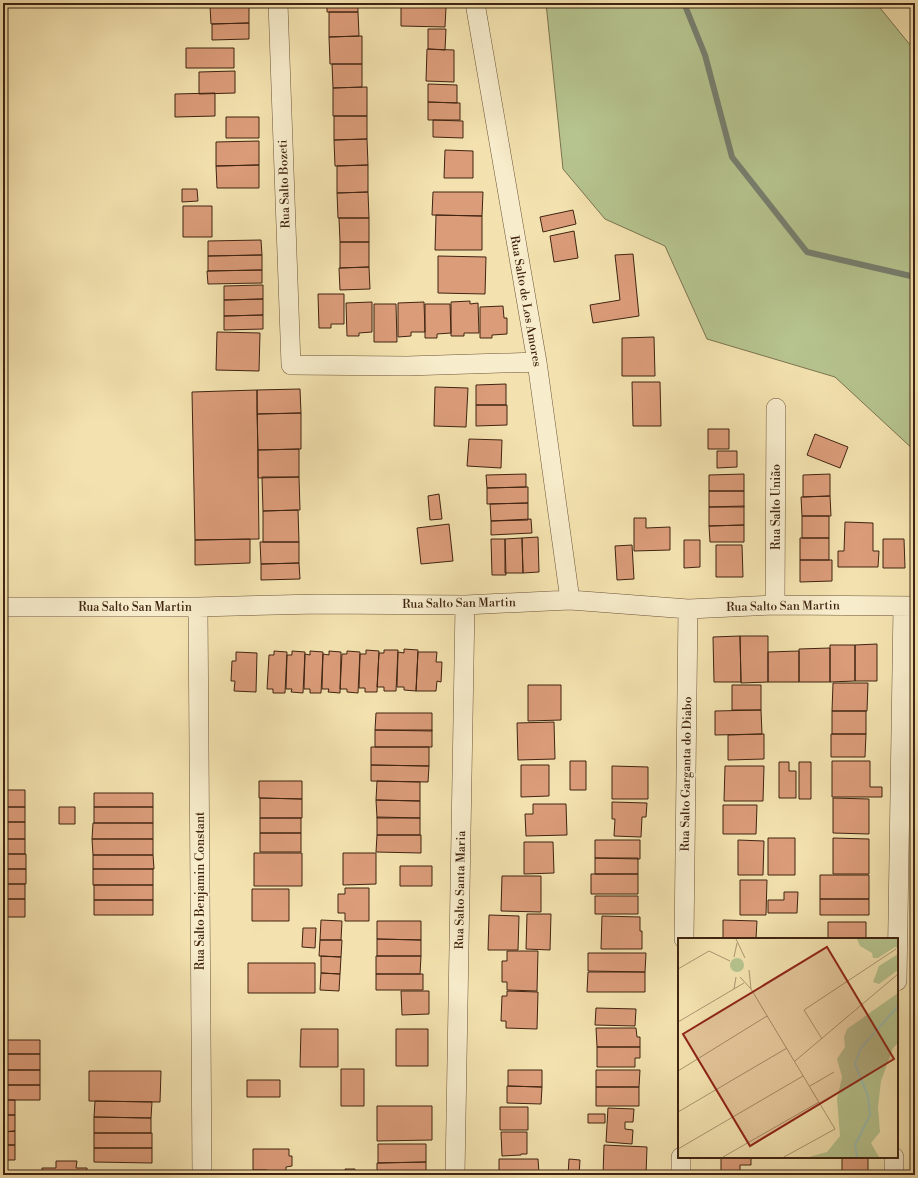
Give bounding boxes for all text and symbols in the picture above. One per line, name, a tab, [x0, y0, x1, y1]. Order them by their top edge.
street label: Rua Salto Bozeti	[275, 139, 294, 229]
street label: Rua Salto de Los Amores	[507, 234, 544, 368]
street label: Rua Salto União	[769, 464, 784, 550]
street label: Rua Salto San Martin	[402, 595, 516, 612]
street label: Rua Salto San Martin	[726, 598, 840, 615]
street label: Rua Salto San Martin	[78, 600, 192, 615]
street label: Rua Salto Garganta do Diabo	[678, 696, 695, 852]
street label: Rua Salto Benjamin Constant	[193, 811, 208, 970]
street label: Rua Salto Santa Maria	[452, 830, 469, 950]
inset map	[678, 938, 898, 1158]

